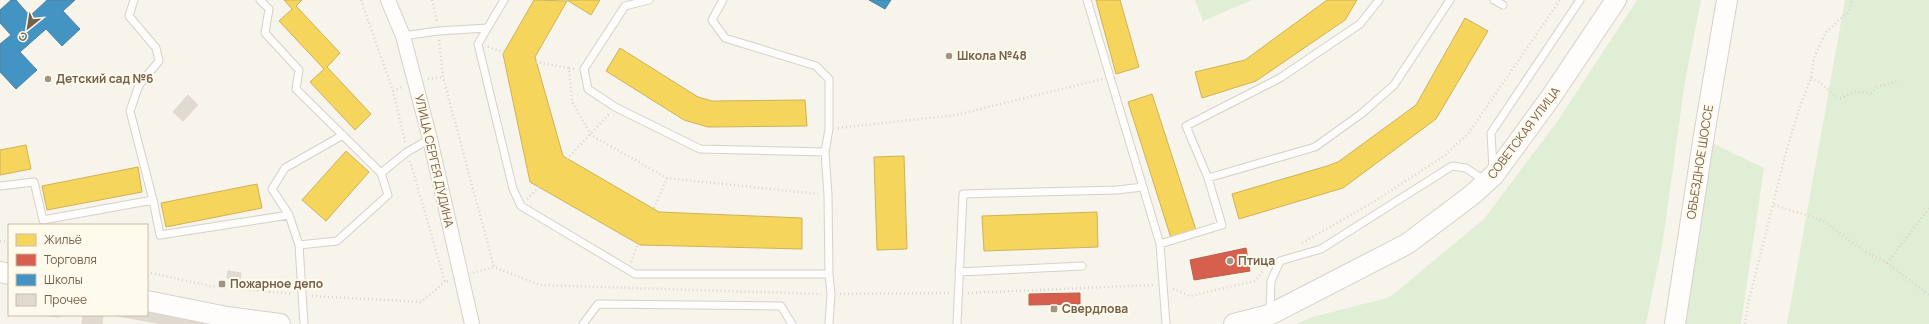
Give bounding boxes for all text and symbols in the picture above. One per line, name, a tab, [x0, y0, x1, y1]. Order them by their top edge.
north arrow	[8, 8, 48, 48]
text: С	[15, 29, 30, 46]
place label: Школа №48	[957, 47, 1027, 64]
marker: Школа №48	[944, 51, 954, 61]
place label: Детский сад №6	[56, 70, 153, 87]
marker: Детский сад №6	[43, 74, 53, 84]
street label: СОВЕТСКАЯ УЛИЦА	[1483, 83, 1564, 182]
street label: УЛИЦА СЕРГЕЯ ДУДИНА	[411, 93, 458, 229]
street label: ОБЪЕЗДНОЕ ШОССЕ	[1682, 103, 1717, 220]
legend	[8, 224, 148, 316]
text: Жильё	[44, 231, 82, 248]
text: Торговля	[44, 251, 97, 268]
place label: Птица	[1238, 252, 1275, 269]
marker: Птица	[1225, 256, 1235, 266]
text: Школы	[44, 271, 83, 288]
place label: Пожарное депо	[230, 275, 323, 292]
marker: Пожарное депо	[217, 279, 227, 289]
text: Прочее	[44, 291, 87, 308]
place label: Свердлова	[1062, 300, 1128, 317]
marker: Свердлова	[1049, 304, 1059, 314]

